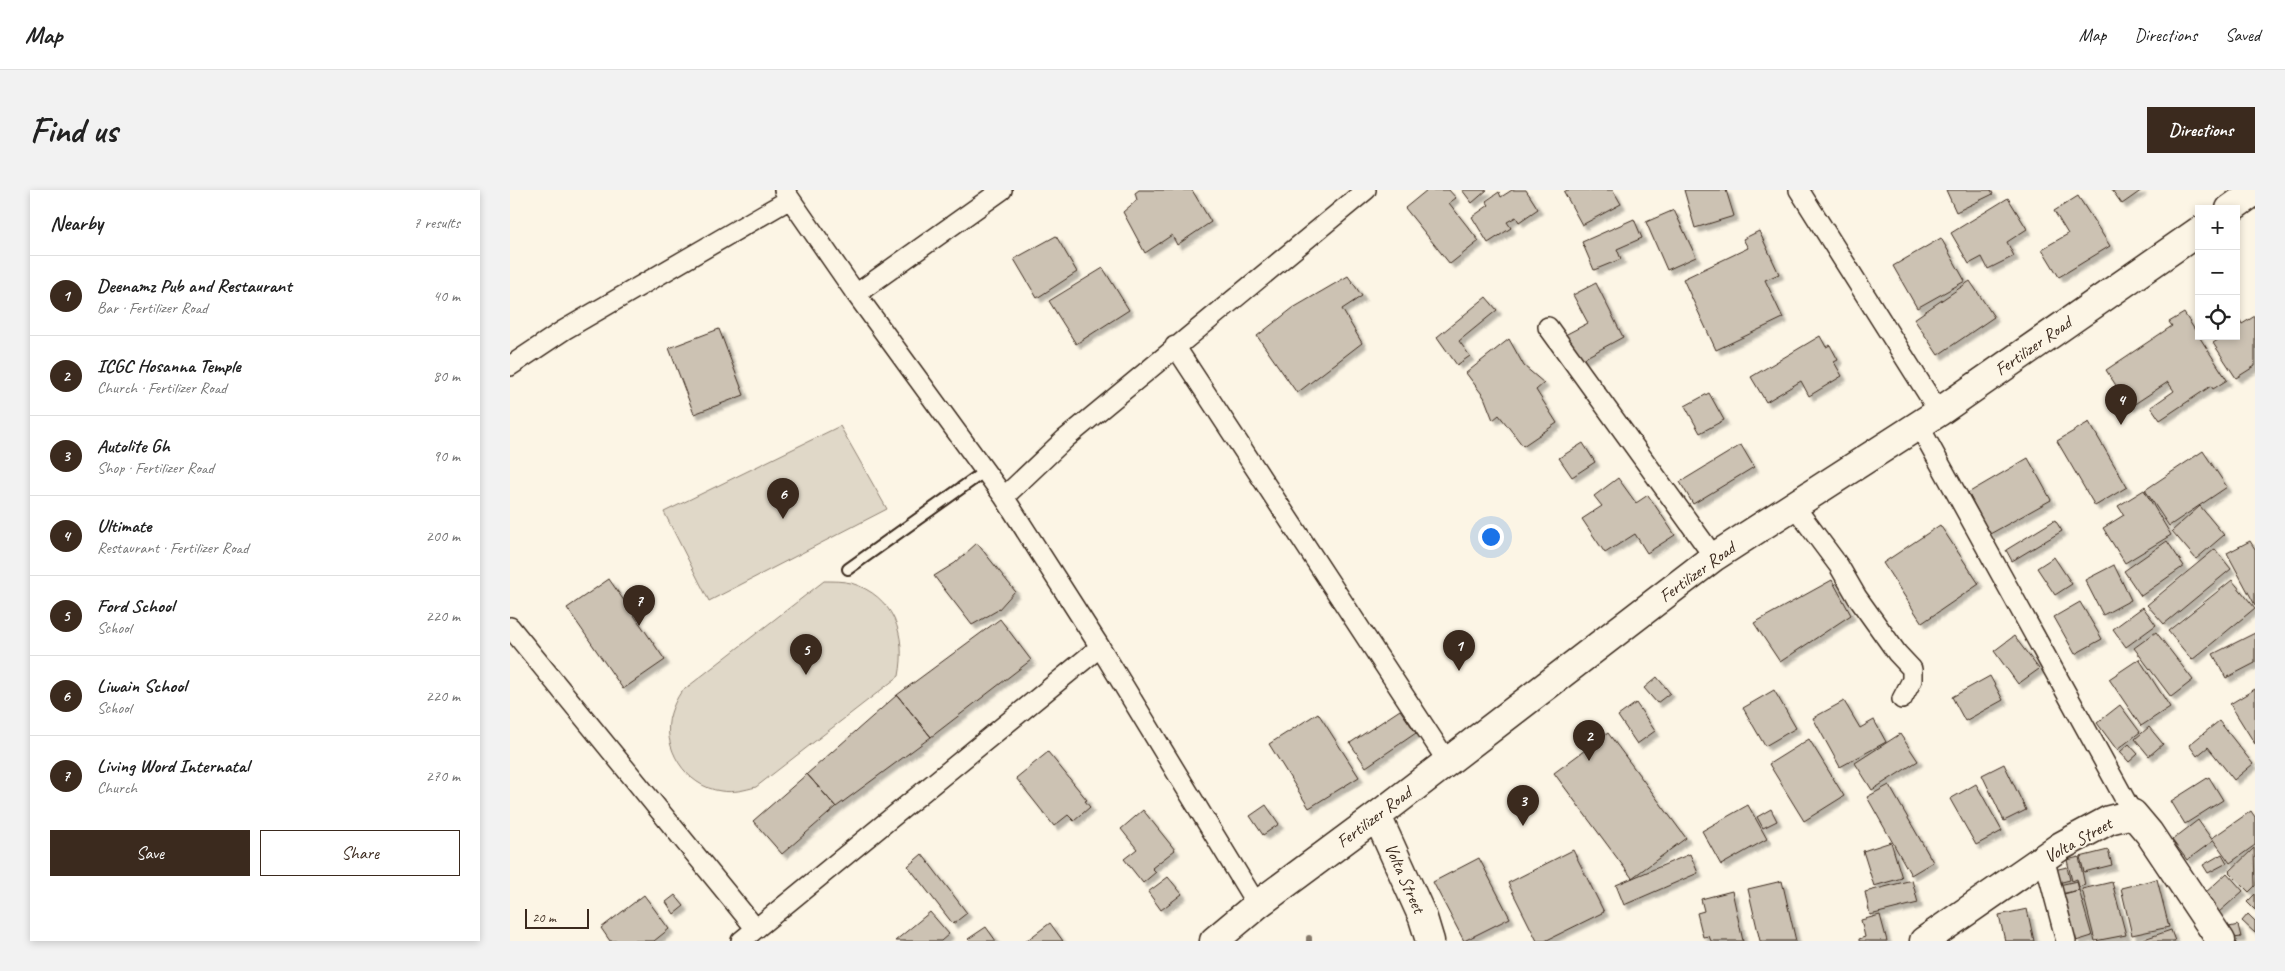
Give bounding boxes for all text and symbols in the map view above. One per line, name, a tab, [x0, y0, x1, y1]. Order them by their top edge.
text: Map	[25, 20, 62, 50]
text: Map	[2079, 24, 2106, 46]
text: Directions	[2134, 24, 2197, 46]
text: Saved	[2225, 24, 2260, 46]
button: Directions	[2147, 107, 2255, 153]
text: Find us	[30, 108, 117, 153]
map controls	[2195, 205, 2240, 340]
button: +	[2195, 205, 2240, 250]
text: Nearby	[50, 210, 103, 236]
text: 7 results	[413, 213, 460, 233]
button: −	[2195, 250, 2240, 295]
text: Deenamz Pub and Restaurant	[97, 274, 292, 298]
text: 1	[62, 286, 70, 306]
text: 40 m	[433, 286, 460, 306]
button: locate	[2195, 295, 2240, 340]
text: Bar · Fertilizer Road	[97, 298, 208, 318]
street label: Fertilizer Road	[1990, 310, 2078, 380]
text: ICGC Hosanna Temple	[97, 354, 241, 378]
text: 2	[62, 366, 70, 386]
text: 80 m	[433, 366, 460, 386]
text: Church · Fertilizer Road	[97, 378, 227, 398]
pin: 4	[2105, 384, 2137, 425]
text: Autolite Gh	[97, 434, 170, 458]
text: 3	[62, 446, 70, 466]
text: 90 m	[433, 446, 460, 466]
text: Shop · Fertilizer Road	[97, 458, 214, 478]
pin: 6	[767, 478, 799, 519]
text: Ultimate	[97, 514, 151, 538]
your location	[1478, 524, 1504, 550]
text: 4	[62, 526, 70, 546]
text: 200 m	[426, 526, 460, 546]
street label: Fertilizer Road	[1655, 535, 1742, 607]
text: Restaurant · Fertilizer Road	[97, 538, 248, 558]
pin: 7	[623, 585, 655, 626]
text: Ford School	[97, 594, 174, 618]
text: 5	[63, 606, 69, 626]
text: 220 m	[426, 606, 460, 626]
text: School	[97, 618, 131, 638]
pin: 1	[1443, 630, 1475, 671]
pin: 5	[790, 634, 822, 675]
text: Liwain School	[97, 674, 186, 698]
text: 6	[62, 686, 70, 706]
text: 220 m	[426, 686, 460, 706]
text: School	[97, 698, 131, 718]
pin: 2	[1573, 720, 1605, 761]
text: Living Word Internatal	[97, 754, 249, 778]
text: 7	[62, 766, 70, 786]
text: 270 m	[426, 766, 460, 786]
text: Church	[97, 778, 137, 798]
street label: Fertilizer Road	[1332, 780, 1418, 852]
pin: 3	[1507, 785, 1539, 826]
street label: Volta Street	[2040, 811, 2117, 868]
button: Save	[50, 830, 250, 876]
button: Share	[260, 830, 460, 876]
street label: Volta Street	[1380, 840, 1431, 918]
scale bar	[525, 906, 589, 929]
text: 20 m	[532, 909, 556, 926]

